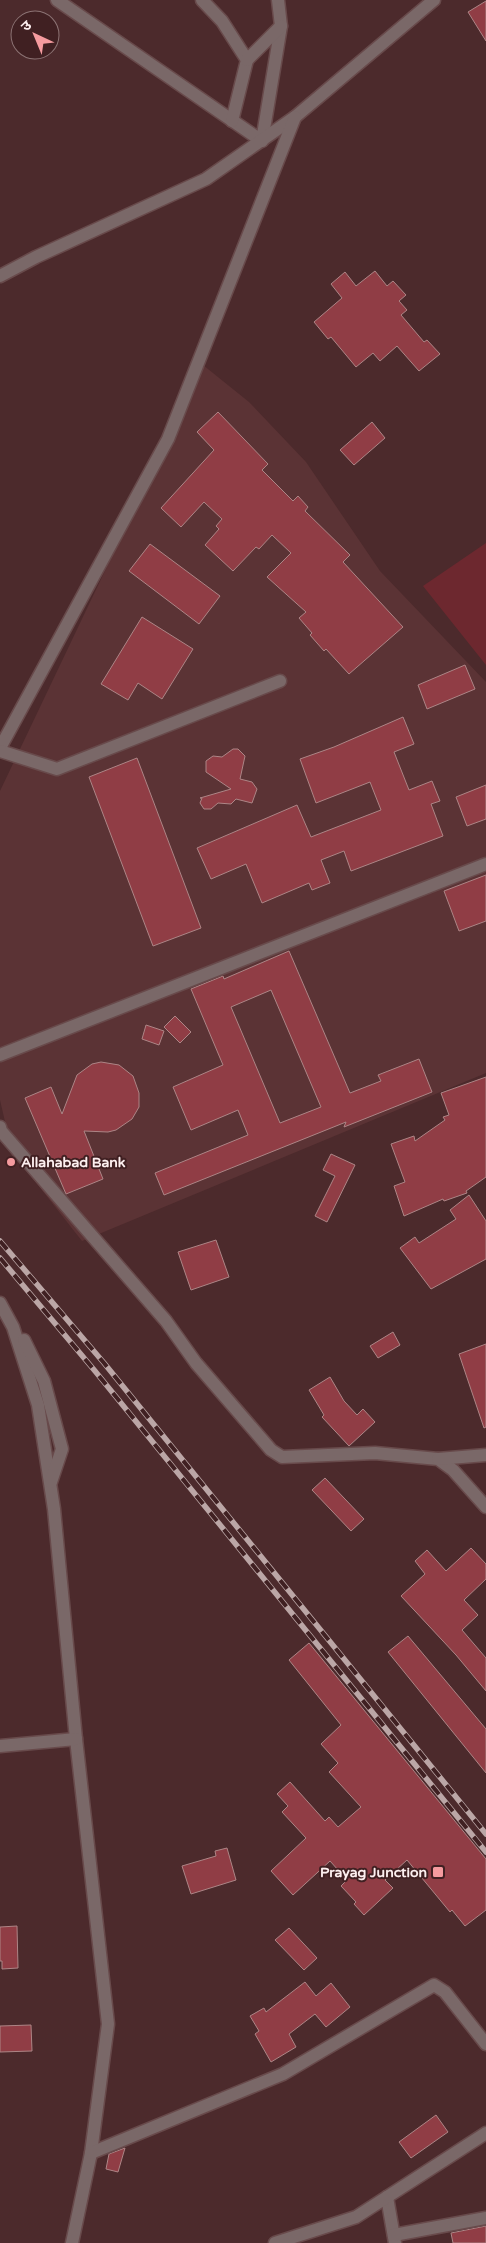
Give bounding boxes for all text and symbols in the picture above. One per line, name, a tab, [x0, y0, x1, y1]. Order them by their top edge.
north arrow	[10, 10, 60, 60]
text: उ	[17, 16, 36, 35]
place label: Allahabad Bank	[21, 1154, 126, 1171]
marker: Allahabad Bank	[5, 1156, 17, 1168]
place label: Prayag Junction	[320, 1864, 427, 1881]
marker: Prayag Junction	[431, 1865, 445, 1879]

